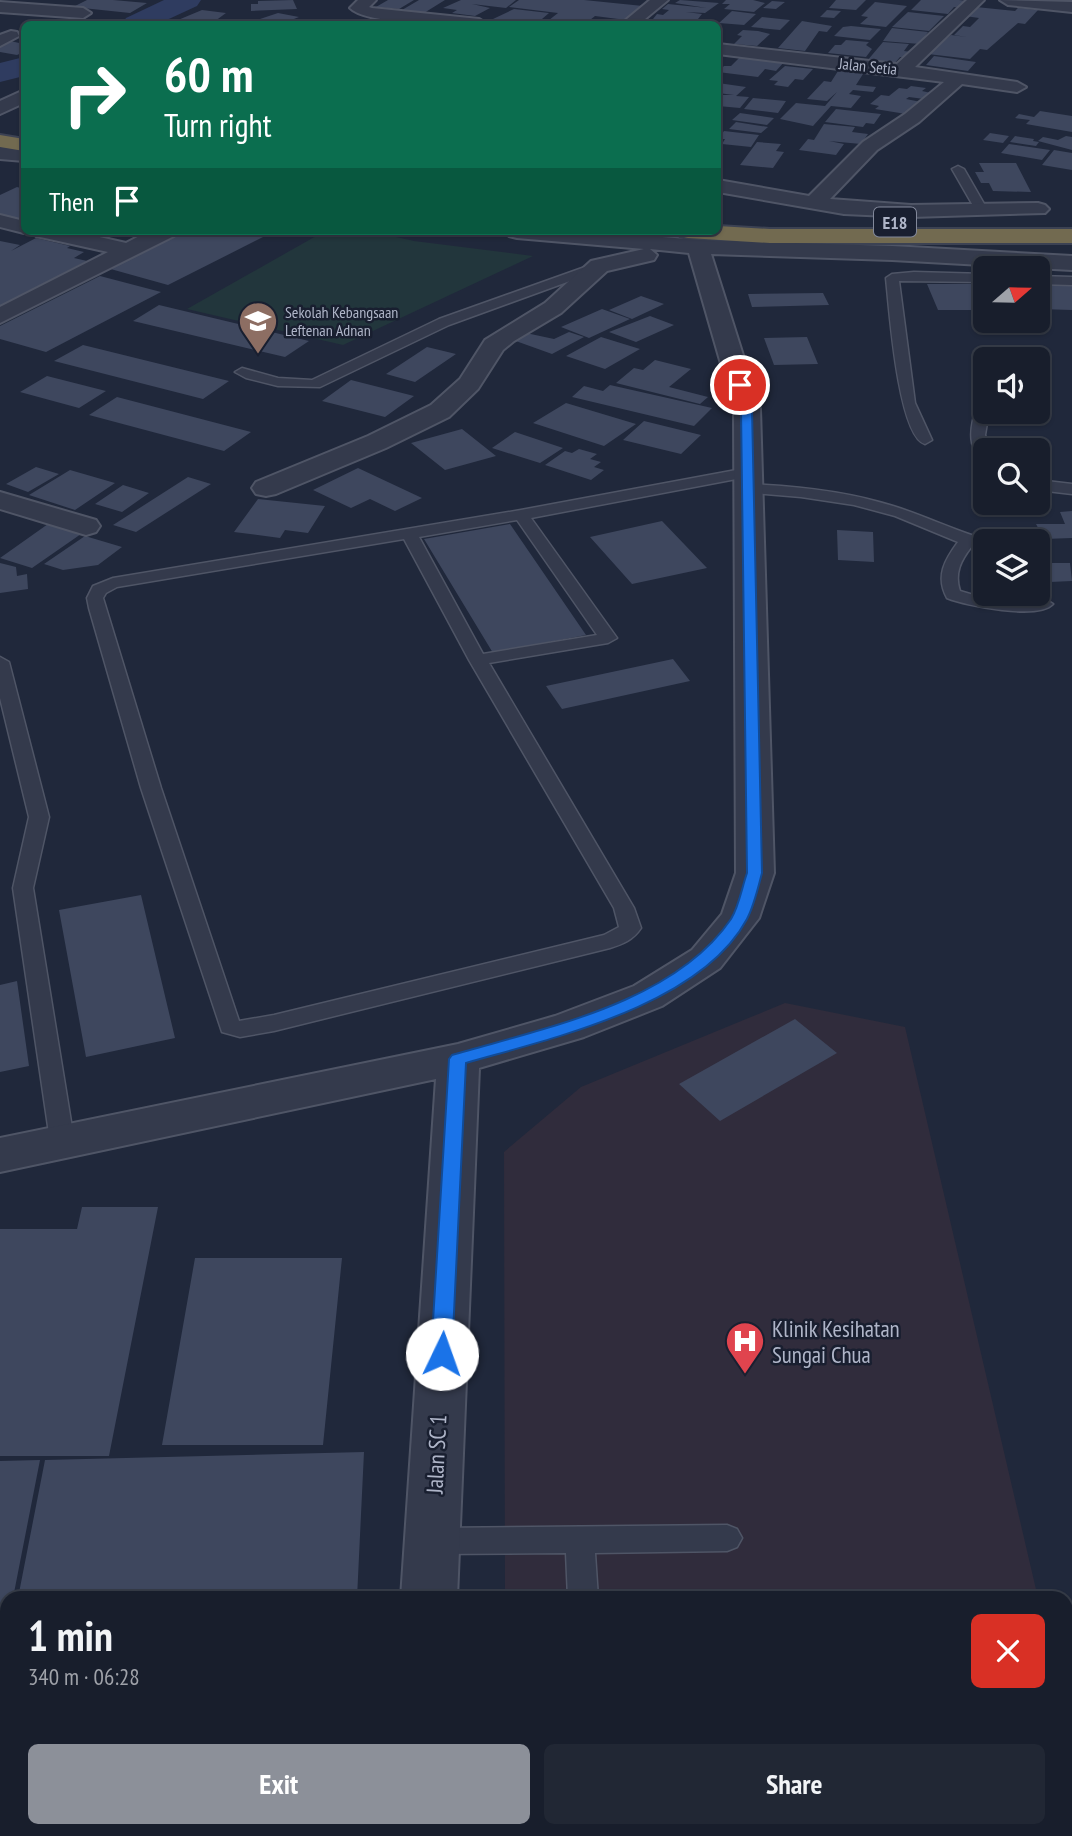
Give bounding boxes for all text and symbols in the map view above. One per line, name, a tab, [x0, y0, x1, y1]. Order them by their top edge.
text: 60 m	[164, 42, 253, 106]
icon: right	[49, 49, 140, 140]
street label: Jalan Setia	[837, 53, 898, 79]
text: Turn right	[164, 104, 272, 146]
icon: arrive	[108, 182, 146, 220]
text: Then	[49, 185, 94, 218]
road number: E18	[874, 208, 916, 236]
north arrow	[973, 256, 1050, 332]
map controls	[973, 256, 1050, 606]
school or university icon: Sekolah Kebangsaan Leftenan Adnan	[237, 300, 279, 355]
place label: Sekolah Kebangsaan Leftenan Adnan	[285, 302, 398, 340]
button: sound	[973, 347, 1050, 424]
pin	[710, 355, 770, 415]
icon: arrive	[721, 366, 759, 404]
button: search	[973, 438, 1050, 515]
button: layers	[973, 529, 1050, 606]
place label: Klinik Kesihatan Sungai Chua	[772, 1314, 900, 1369]
position arrow	[405, 1317, 479, 1391]
hospital icon: Klinik Kesihatan Sungai Chua	[724, 1320, 766, 1375]
street label: Jalan SC 1	[419, 1414, 453, 1495]
text: 1 min	[28, 1608, 113, 1663]
button: close	[971, 1614, 1045, 1688]
text: 340 m · 06:28	[28, 1662, 140, 1691]
button: Exit	[28, 1744, 530, 1824]
button: Share	[544, 1744, 1045, 1824]

